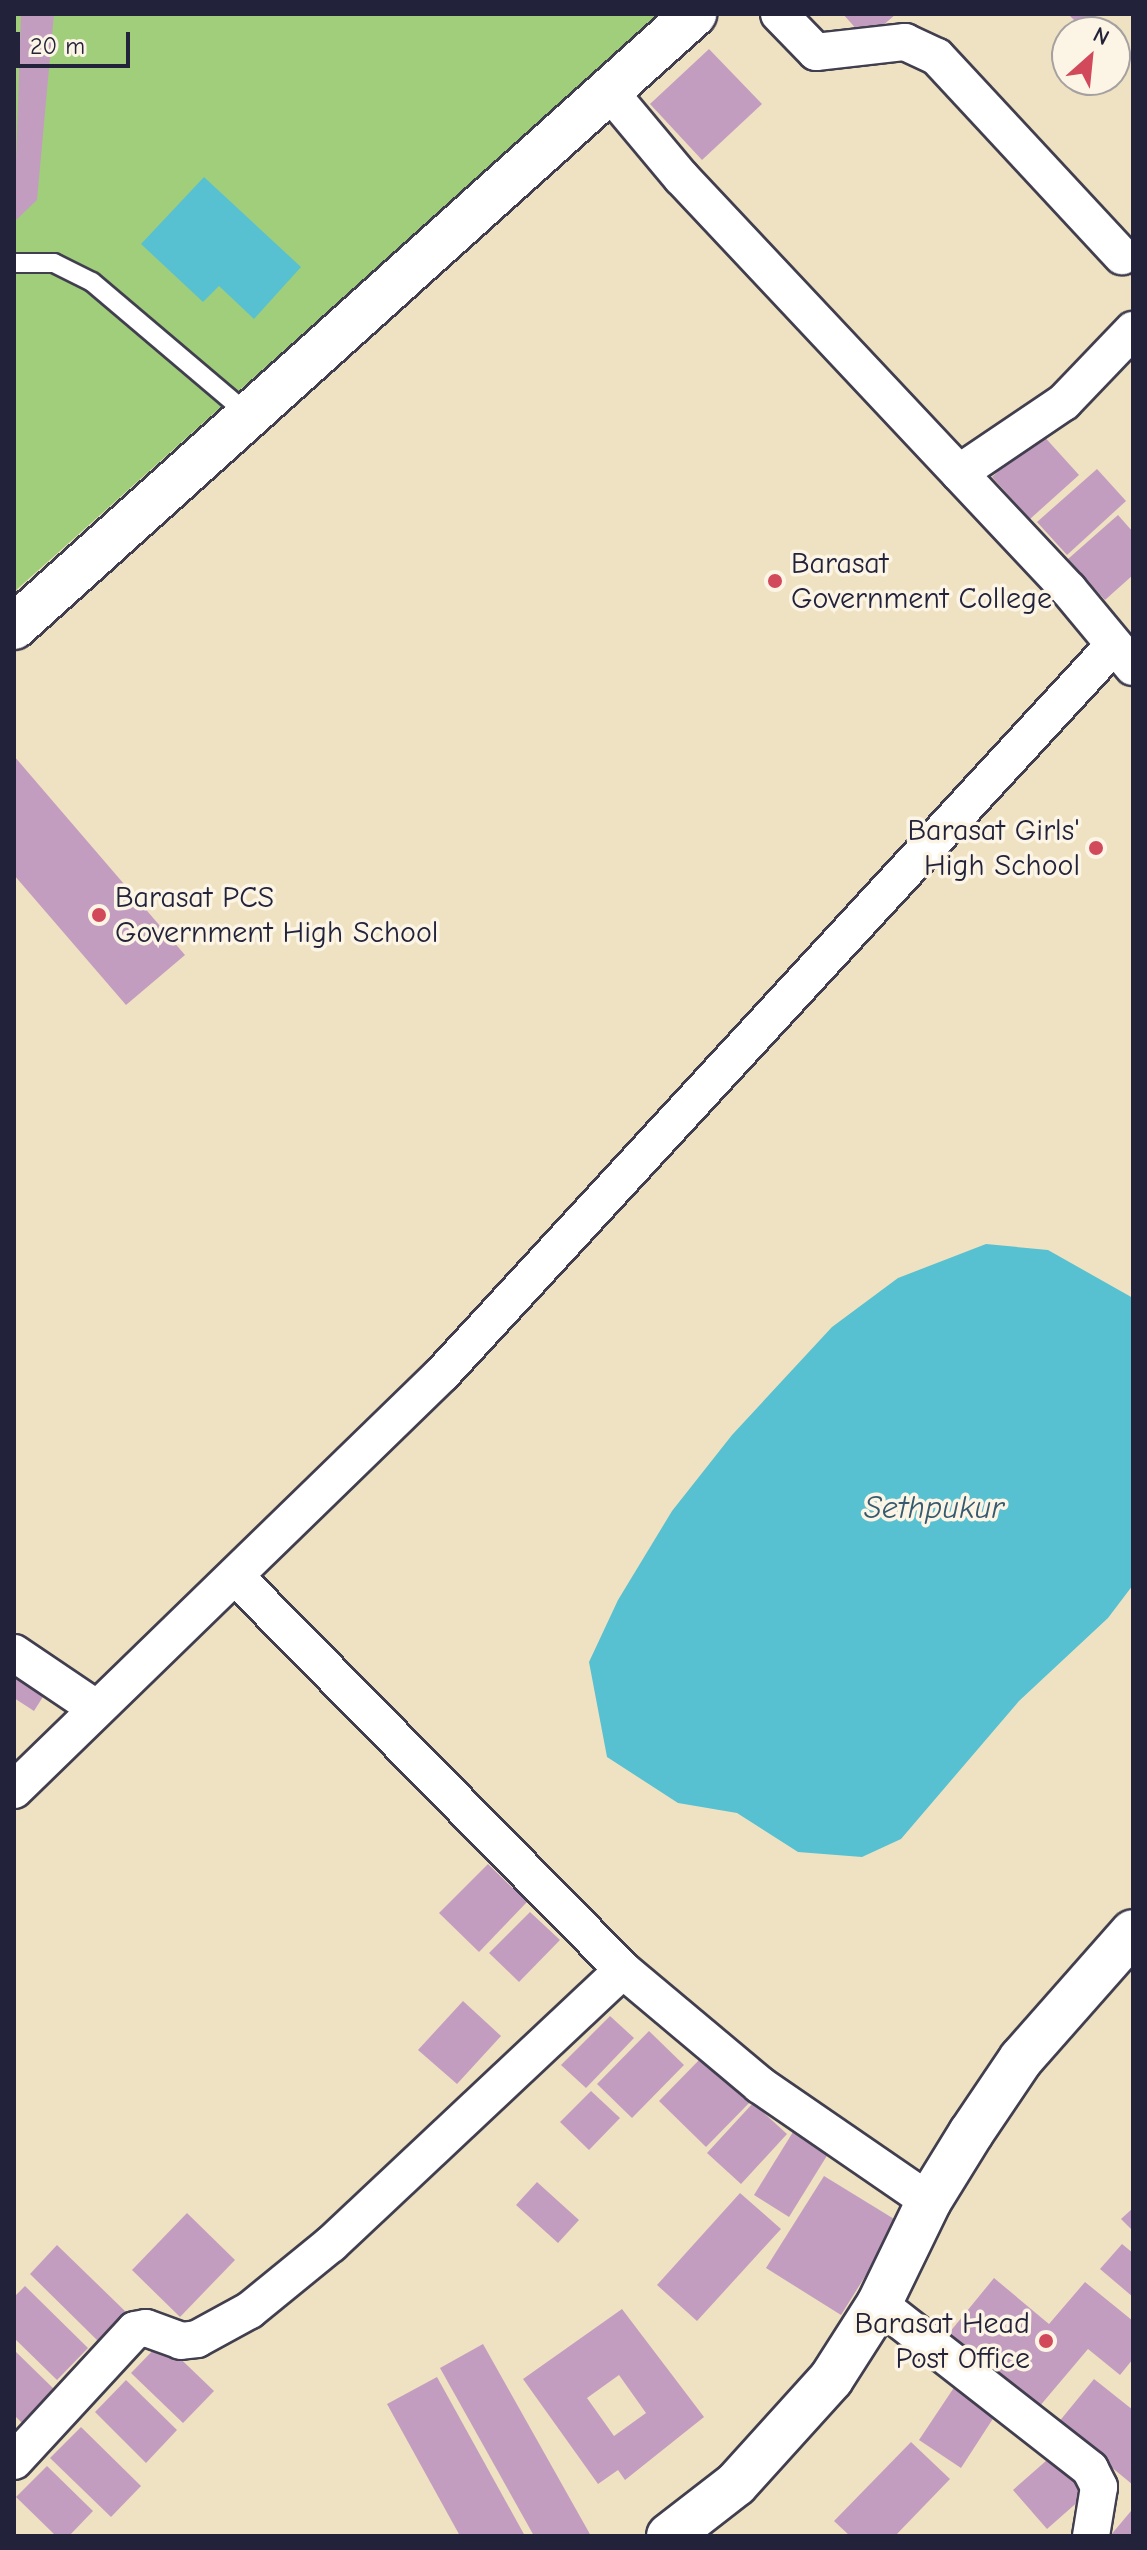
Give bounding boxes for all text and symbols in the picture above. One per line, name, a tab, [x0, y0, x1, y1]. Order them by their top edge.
scale bar	[20, 16, 134, 66]
north arrow	[1051, 16, 1131, 96]
text: N	[1089, 22, 1113, 51]
text: 20 m	[30, 32, 85, 60]
place label: Barasat Government College	[791, 546, 1052, 616]
marker: Barasat Government College	[766, 572, 784, 590]
place label: Barasat Girls' High School	[908, 813, 1080, 884]
marker: Barasat Girls' High School	[1087, 839, 1105, 857]
place label: Barasat PCS Government High School	[115, 880, 438, 950]
marker: Barasat PCS Government High School	[90, 906, 108, 924]
water label: Sethpukur	[864, 1489, 1004, 1527]
place label: Barasat Head Post Office	[855, 2306, 1030, 2376]
marker: Barasat Head Post Office	[1037, 2332, 1055, 2350]

